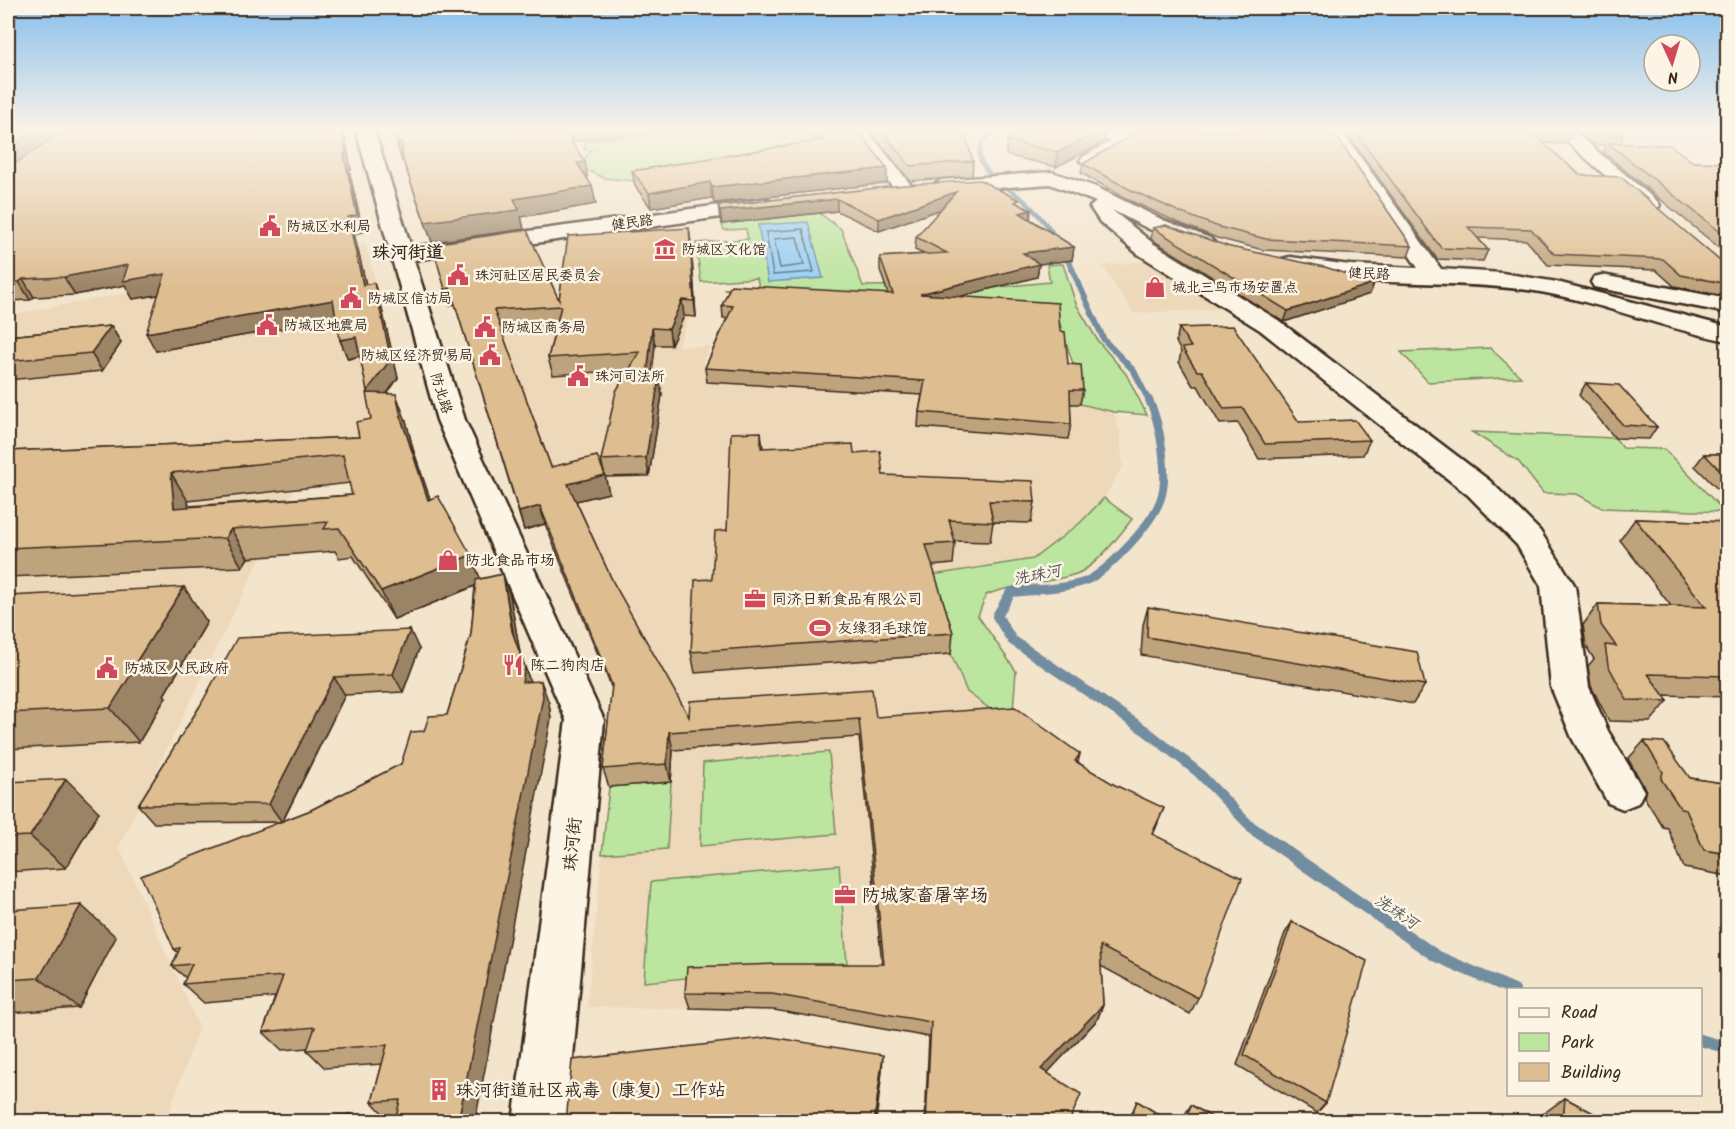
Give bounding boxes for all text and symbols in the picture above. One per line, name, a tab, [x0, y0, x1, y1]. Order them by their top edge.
north arrow	[1642, 33, 1702, 93]
text: N	[1667, 64, 1679, 89]
street label: 健民路	[610, 209, 654, 237]
public building icon: 防城区水利局	[258, 214, 282, 238]
place label: 防城区水利局	[287, 216, 371, 238]
museum icon: 防城区文化馆	[653, 237, 677, 261]
district label: 珠河街道	[372, 239, 444, 268]
place label: 防城区文化馆	[682, 239, 766, 261]
street label: 健民路	[1347, 262, 1390, 286]
public building icon: 珠河社区居民委员会	[446, 263, 470, 287]
place label: 珠河社区居民委员会	[475, 265, 601, 287]
shop icon: 城北三鸟市场安置点	[1143, 275, 1167, 299]
place label: 城北三鸟市场安置点	[1172, 277, 1298, 299]
public building icon: 防城区信访局	[339, 286, 363, 310]
place label: 防城区信访局	[368, 288, 452, 310]
public building icon: 防城区地震局	[255, 313, 279, 337]
place label: 防城区地震局	[284, 315, 368, 337]
public building icon: 防城区商务局	[473, 315, 497, 339]
place label: 防城区商务局	[502, 317, 586, 339]
public building icon: 防城区经济贸易局	[478, 343, 502, 367]
place label: 防城区经济贸易局	[361, 345, 473, 367]
public building icon: 珠河司法所	[566, 364, 590, 388]
place label: 珠河司法所	[595, 366, 665, 388]
street label: 防北路	[424, 370, 458, 417]
shop icon: 防北食品市场	[436, 548, 460, 572]
place label: 防北食品市场	[465, 549, 555, 573]
water label: 洗珠河	[1011, 558, 1066, 592]
office icon: 同济日新食品有限公司	[743, 587, 767, 611]
place label: 同济日新食品有限公司	[772, 588, 922, 612]
sports icon: 友缘羽毛球馆	[808, 616, 832, 640]
place label: 友缘羽毛球馆	[837, 617, 927, 641]
restaurant icon: 陈二狗肉店	[501, 653, 525, 677]
place label: 陈二狗肉店	[530, 654, 605, 678]
public building icon: 防城区人民政府	[95, 656, 119, 680]
place label: 防城区人民政府	[124, 657, 229, 681]
street label: 珠河街	[556, 816, 591, 873]
place label: 防城家畜屠宰场	[862, 882, 988, 911]
office icon: 防城家畜屠宰场	[833, 883, 857, 907]
water label: 洗珠河	[1369, 888, 1426, 938]
legend	[1507, 988, 1702, 1096]
text: Road	[1561, 999, 1598, 1028]
text: Park	[1561, 1029, 1594, 1058]
text: Building	[1561, 1059, 1621, 1088]
place label: 珠河街道社区戒毒（康复）工作站	[456, 1077, 726, 1106]
building icon: 珠河街道社区戒毒（康复）工作站	[427, 1078, 451, 1102]

